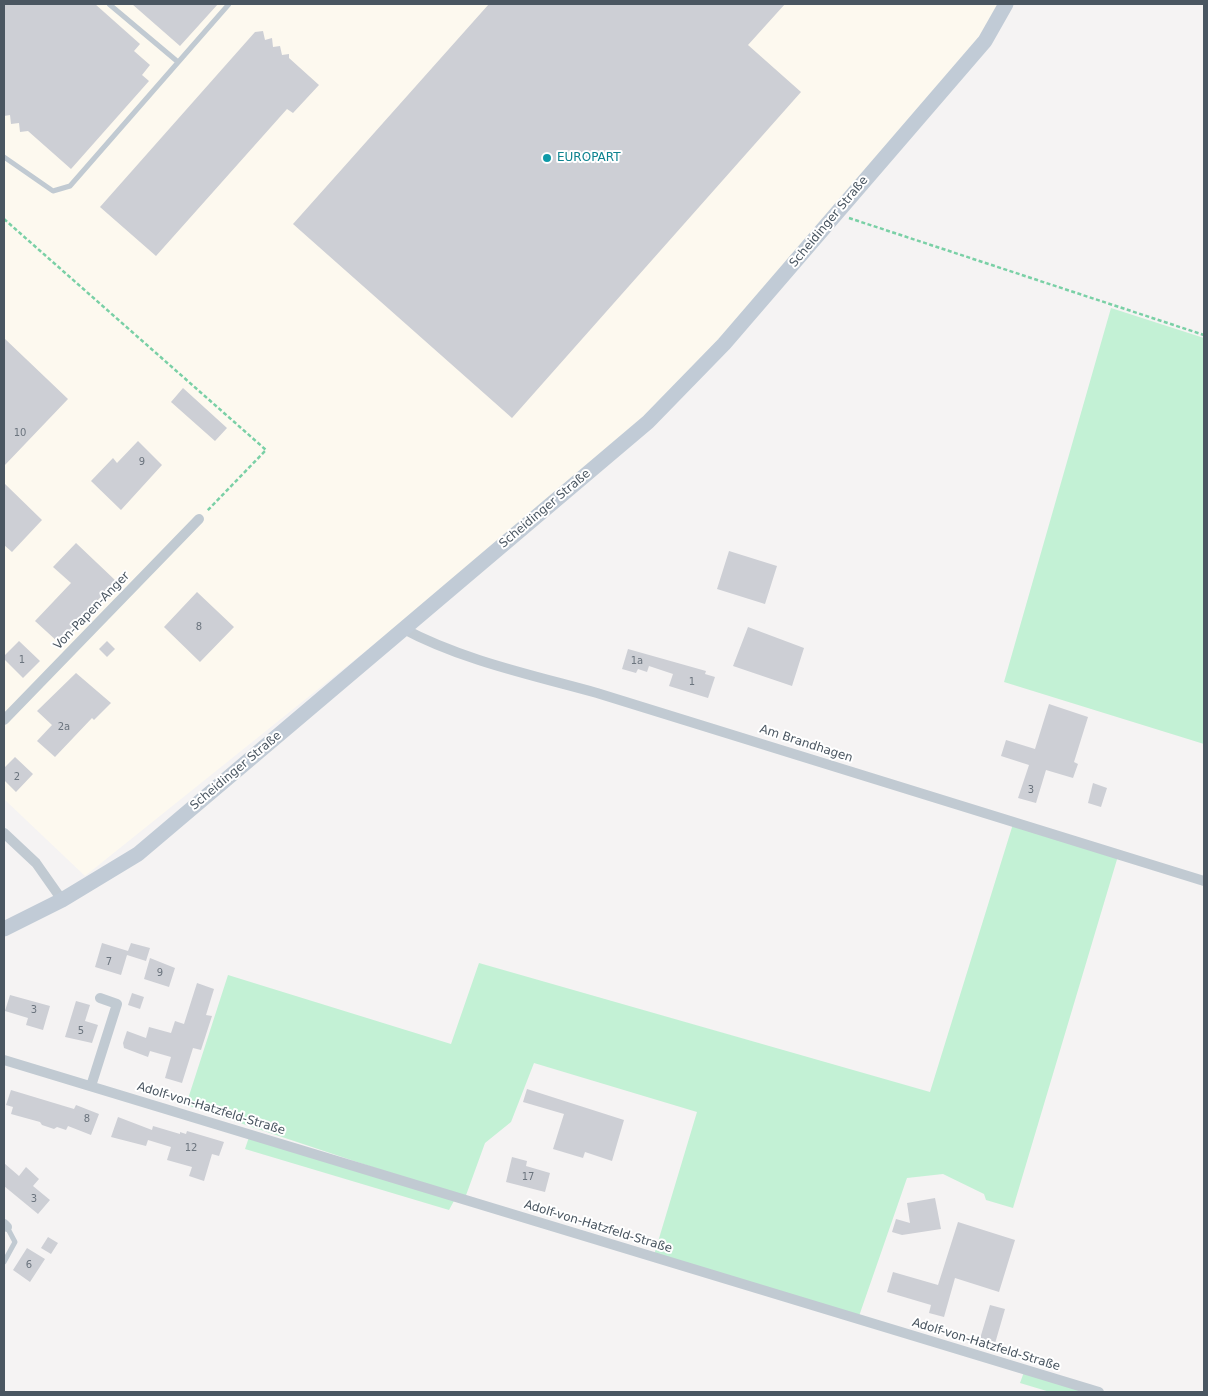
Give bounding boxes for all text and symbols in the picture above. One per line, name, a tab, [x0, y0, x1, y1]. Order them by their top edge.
place label: EUROPART	[557, 151, 621, 165]
marker: EUROPART	[541, 152, 553, 164]
street label: Scheidinger Straße	[787, 174, 871, 270]
house number: 10	[14, 427, 26, 439]
house number: 9	[139, 456, 145, 468]
street label: Scheidinger Straße	[497, 467, 593, 551]
street label: Von-Papen-Anger	[51, 569, 133, 653]
house number: 8	[196, 621, 202, 633]
house number: 1	[19, 654, 25, 666]
house number: 1a	[631, 655, 643, 667]
house number: 1	[689, 676, 695, 688]
house number: 2a	[58, 721, 70, 733]
street label: Am Brandhagen	[758, 722, 854, 766]
street label: Scheidinger Straße	[188, 729, 284, 813]
house number: 2	[14, 771, 20, 783]
house number: 3	[1028, 784, 1034, 796]
house number: 7	[106, 956, 112, 968]
house number: 9	[157, 967, 163, 979]
house number: 3	[31, 1004, 37, 1016]
house number: 5	[78, 1025, 84, 1037]
street label: Adolf-von-Hatzfeld-Straße	[135, 1080, 287, 1138]
house number: 8	[84, 1113, 90, 1125]
house number: 12	[185, 1142, 197, 1154]
house number: 17	[522, 1171, 534, 1183]
house number: 3	[31, 1193, 37, 1205]
street label: Adolf-von-Hatzfeld-Straße	[522, 1198, 674, 1256]
house number: 6	[26, 1259, 32, 1271]
street label: Adolf-von-Hatzfeld-Straße	[910, 1316, 1062, 1374]

